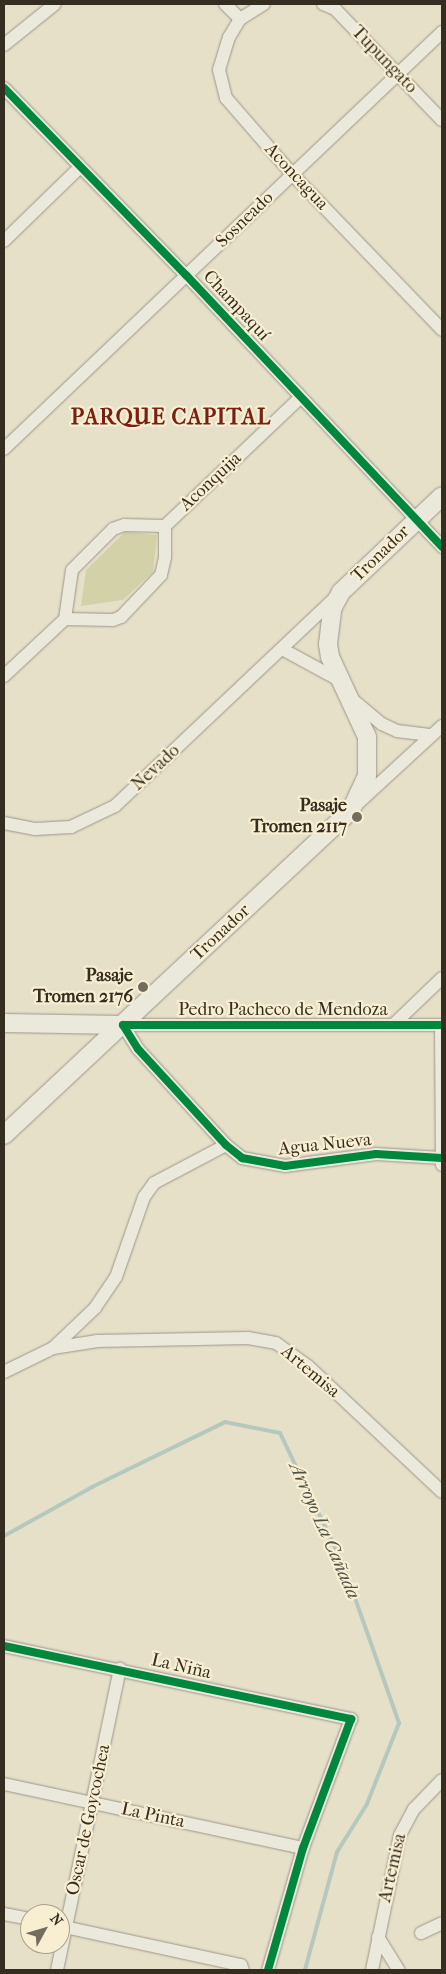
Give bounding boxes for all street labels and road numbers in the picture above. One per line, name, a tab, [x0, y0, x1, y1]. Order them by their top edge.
street label: Tupungato	[346, 22, 422, 98]
street label: Aconcagua	[260, 139, 332, 215]
street label: Sosneado	[212, 187, 278, 253]
street label: Champaquí	[198, 266, 274, 346]
street label: Aconquija	[176, 448, 246, 516]
street label: Tronador	[347, 521, 415, 587]
street label: Nevado	[127, 740, 185, 796]
street label: Tronador	[187, 900, 255, 966]
street label: Pedro Pacheco de Mendoza	[178, 999, 388, 1021]
street label: Agua Nueva	[277, 1129, 373, 1161]
street label: Artemisa	[276, 1341, 344, 1403]
street label: La Niña	[149, 1650, 213, 1684]
street label: Oscar de Goycochea	[62, 1742, 116, 1898]
street label: La Pinta	[119, 1799, 187, 1833]
street label: Artemisa	[375, 1831, 411, 1905]

